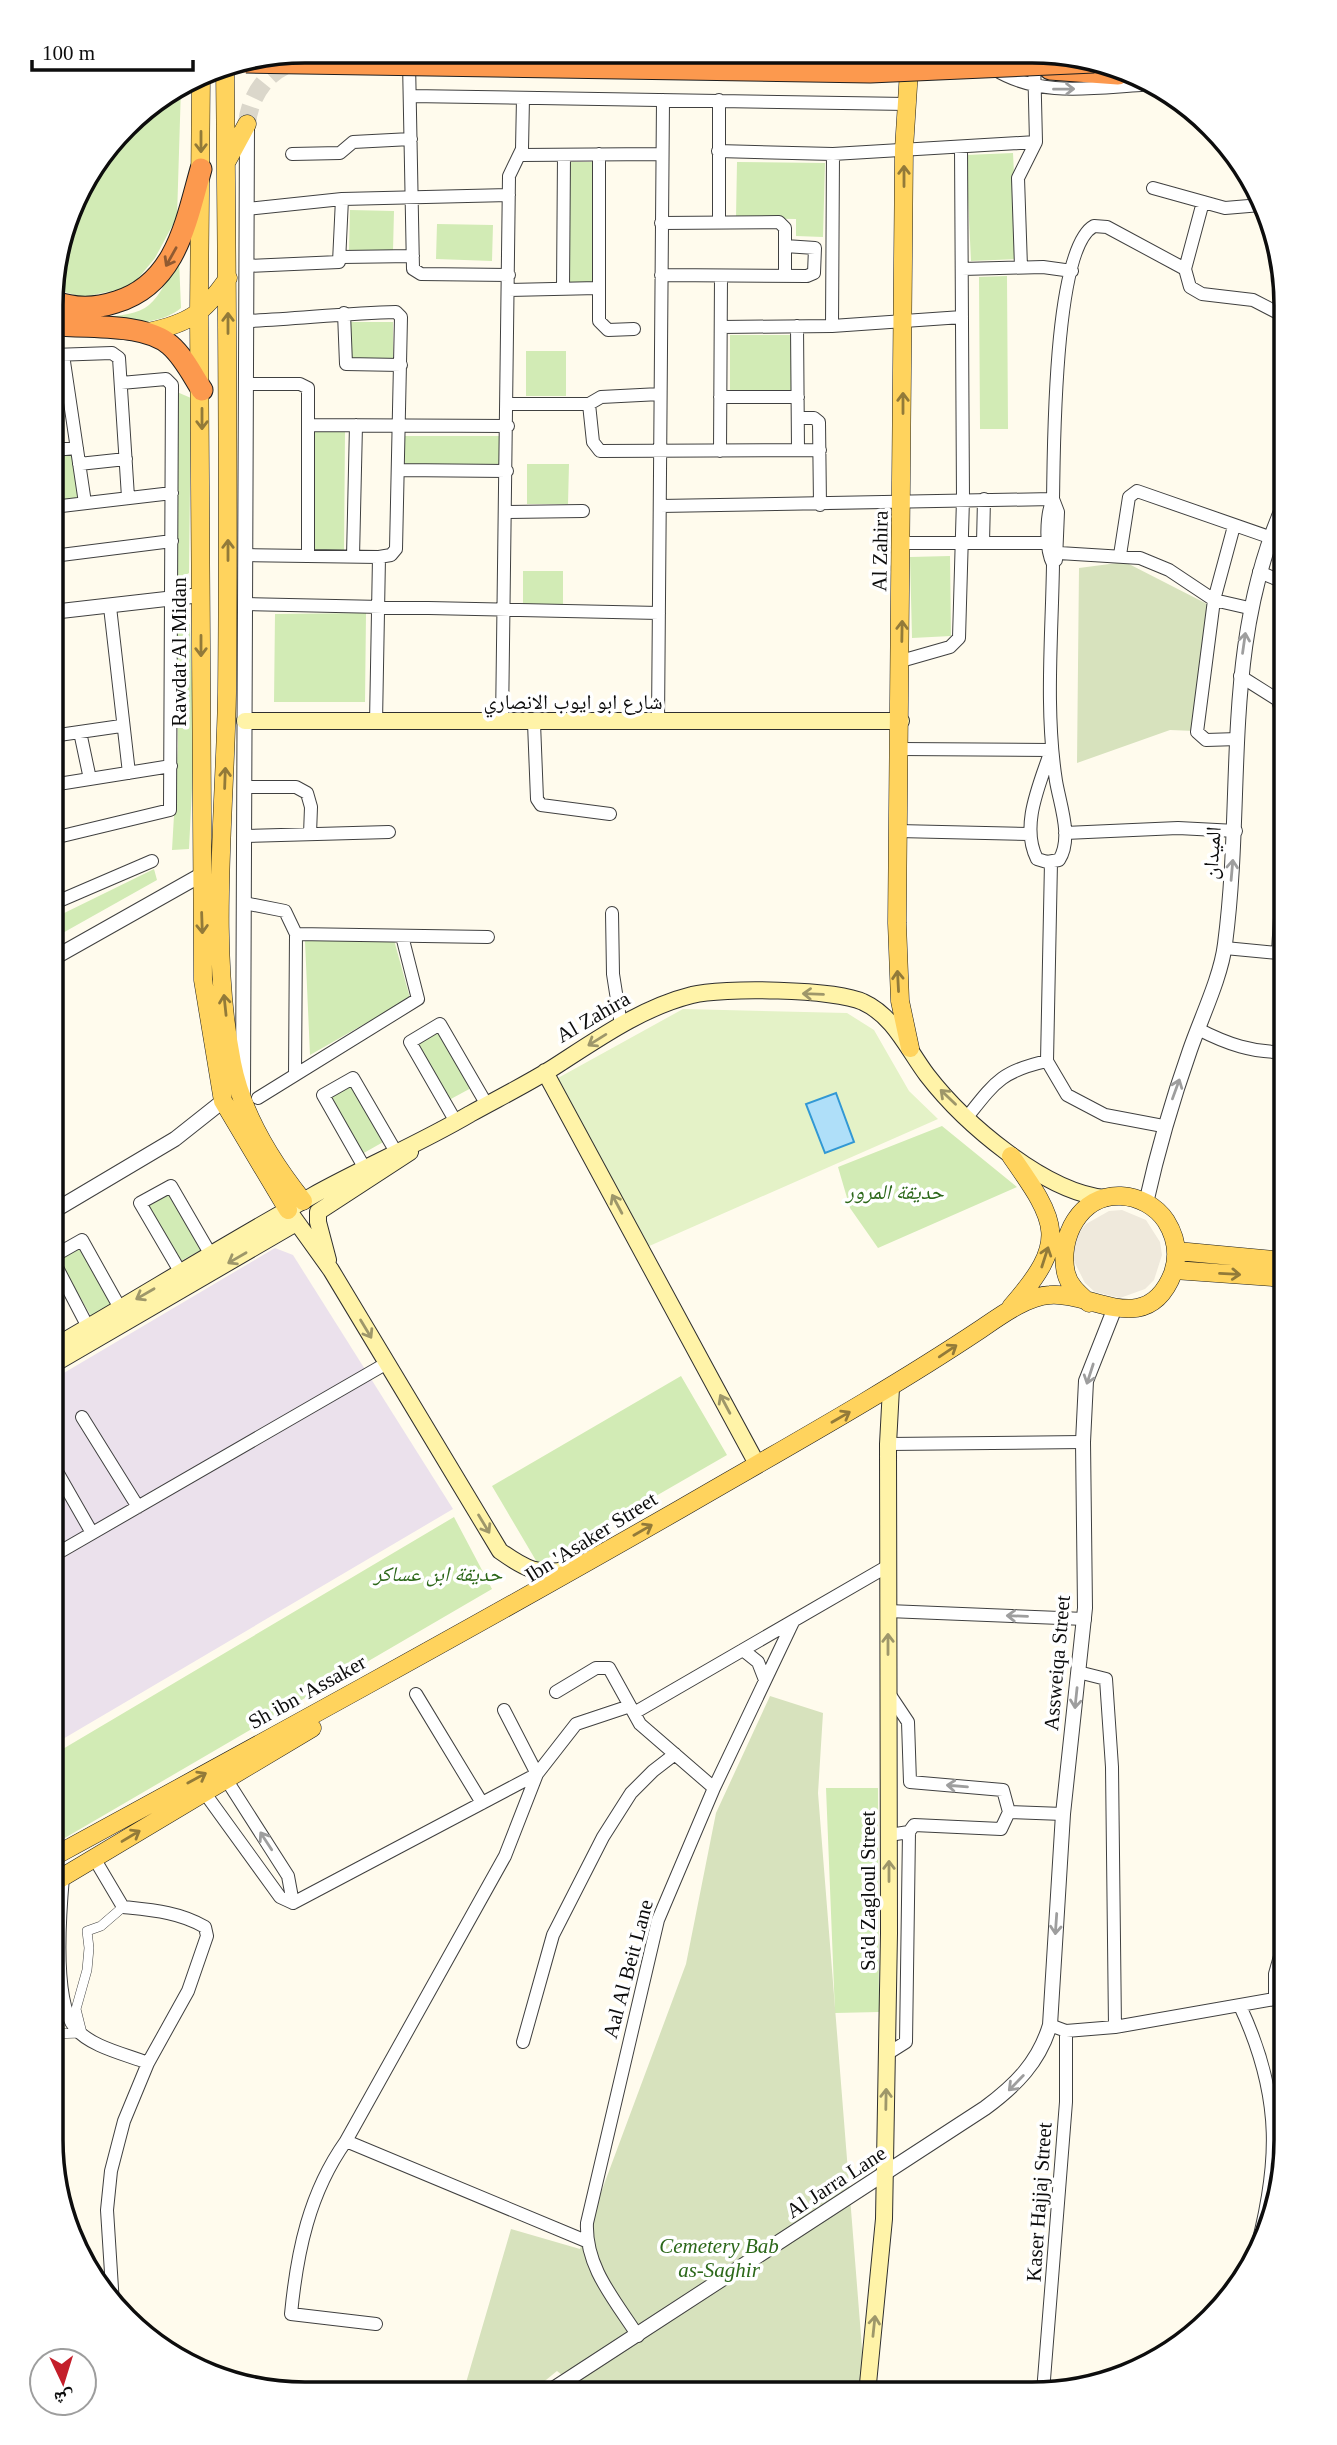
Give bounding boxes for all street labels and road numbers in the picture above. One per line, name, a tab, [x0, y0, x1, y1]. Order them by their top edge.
street label: Al Zahira	[867, 510, 893, 592]
street label: Rawdat Al Midan	[167, 577, 191, 727]
street label: شارع ابو ايوب الانصاري	[484, 690, 662, 718]
street label: الميدان	[1198, 826, 1226, 880]
street label: Al Zahira	[552, 986, 635, 1048]
street label: Ibn 'Asaker Street	[521, 1487, 661, 1587]
street label: Assweiqa Street	[1039, 1594, 1075, 1732]
street label: Sh ibn 'Assaker	[244, 1650, 370, 1734]
street label: Sa'd Zagloul Street	[856, 1811, 880, 1971]
street label: Aal Al Beit Lane	[598, 1897, 658, 2041]
street label: Kaser Hajjaj Street	[1021, 2121, 1057, 2283]
street label: Al Jarra Lane	[782, 2141, 890, 2223]

